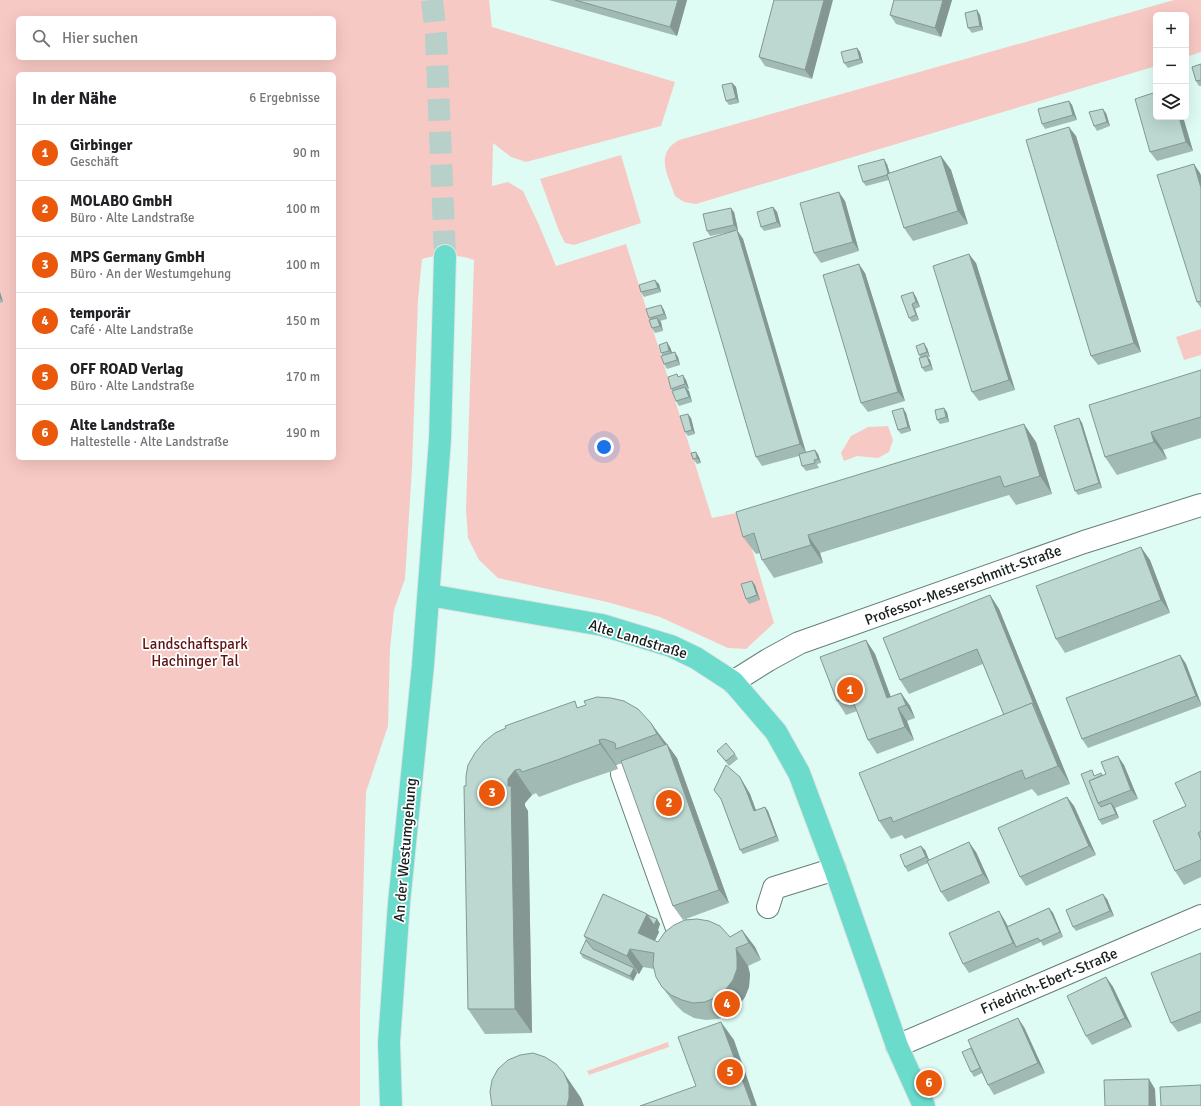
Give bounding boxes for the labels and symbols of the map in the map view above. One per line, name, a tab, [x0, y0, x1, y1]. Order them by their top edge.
your location	[594, 437, 614, 457]
street label: Professor-Messerschmitt-Straße	[862, 541, 1064, 629]
street label: Alte Landstraße	[586, 615, 690, 663]
park label: Landschaftspark Hachinger Tal	[142, 635, 248, 670]
pin: 1	[837, 675, 863, 705]
street label: An der Westumgehung	[390, 777, 420, 923]
pin: 3	[479, 778, 505, 808]
pin: 2	[656, 788, 682, 818]
street label: Friedrich-Ebert-Straße	[978, 944, 1120, 1018]
pin: 4	[714, 989, 740, 1019]
pin: 5	[717, 1057, 743, 1087]
pin: 6	[916, 1068, 942, 1098]

